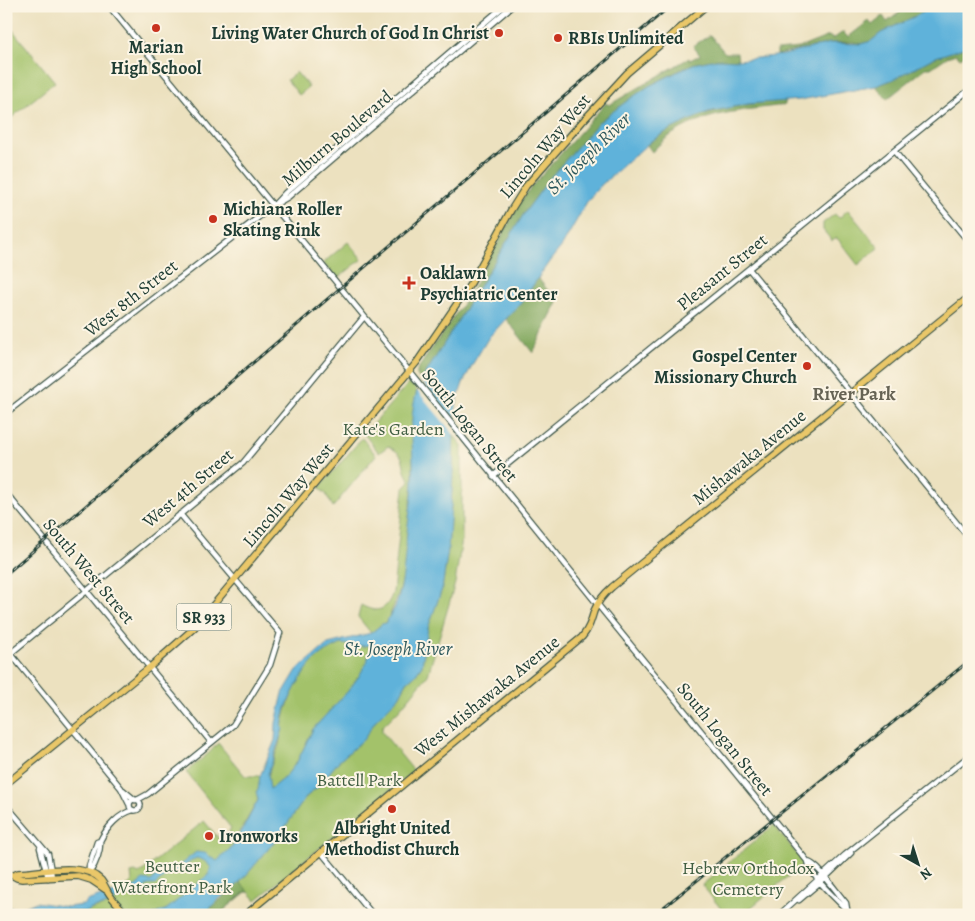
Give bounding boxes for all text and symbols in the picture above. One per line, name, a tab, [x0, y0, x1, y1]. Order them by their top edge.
place label: Living Water Church of God In Christ	[211, 21, 489, 45]
marker: Marian High School	[150, 22, 162, 34]
place label: RBIs Unlimited	[568, 26, 684, 50]
marker: Living Water Church of God In Christ	[493, 27, 505, 39]
marker: RBIs Unlimited	[552, 32, 564, 44]
place label: Marian High School	[111, 35, 202, 80]
street label: Milburn Boulevard	[276, 84, 398, 192]
street label: Lincoln Way West	[494, 89, 596, 203]
water label: St. Joseph River	[541, 106, 638, 201]
place label: Michiana Roller Skating Rink	[223, 197, 343, 242]
marker: Michiana Roller Skating Rink	[207, 213, 219, 225]
street label: Pleasant Street	[672, 228, 772, 316]
street label: West 8th Street	[79, 254, 183, 343]
place label: Oaklawn Psychiatric Center	[420, 261, 558, 306]
marker: Oaklawn Psychiatric Center	[402, 276, 416, 290]
place label: Gospel Center Missionary Church	[654, 344, 798, 389]
marker: Gospel Center Missionary Church	[801, 360, 813, 372]
street label: South Logan Street	[417, 363, 523, 487]
district label: River Park	[812, 381, 896, 407]
street label: Mishawaka Avenue	[687, 404, 811, 510]
park label: Kate's Garden	[342, 417, 444, 441]
street label: Lincoln Way West	[237, 438, 339, 552]
street label: West 4th Street	[137, 443, 239, 534]
street label: South West Street	[38, 513, 140, 629]
road number: SR 933	[176, 604, 232, 630]
street label: West Mishawaka Avenue	[409, 630, 565, 763]
water label: St. Joseph River	[344, 636, 453, 662]
street label: South Logan Street	[672, 677, 778, 801]
park label: Battell Park	[316, 768, 402, 792]
marker: Albright United Methodist Church	[386, 803, 398, 815]
place label: Albright United Methodist Church	[324, 816, 460, 861]
place label: Ironworks	[219, 824, 298, 848]
marker: Ironworks	[203, 830, 215, 842]
north arrow	[892, 838, 942, 888]
park label: Beutter Waterfront Park	[111, 854, 232, 899]
park label: Hebrew Orthodox Cemetery	[682, 856, 815, 901]
text: N	[916, 863, 936, 884]

